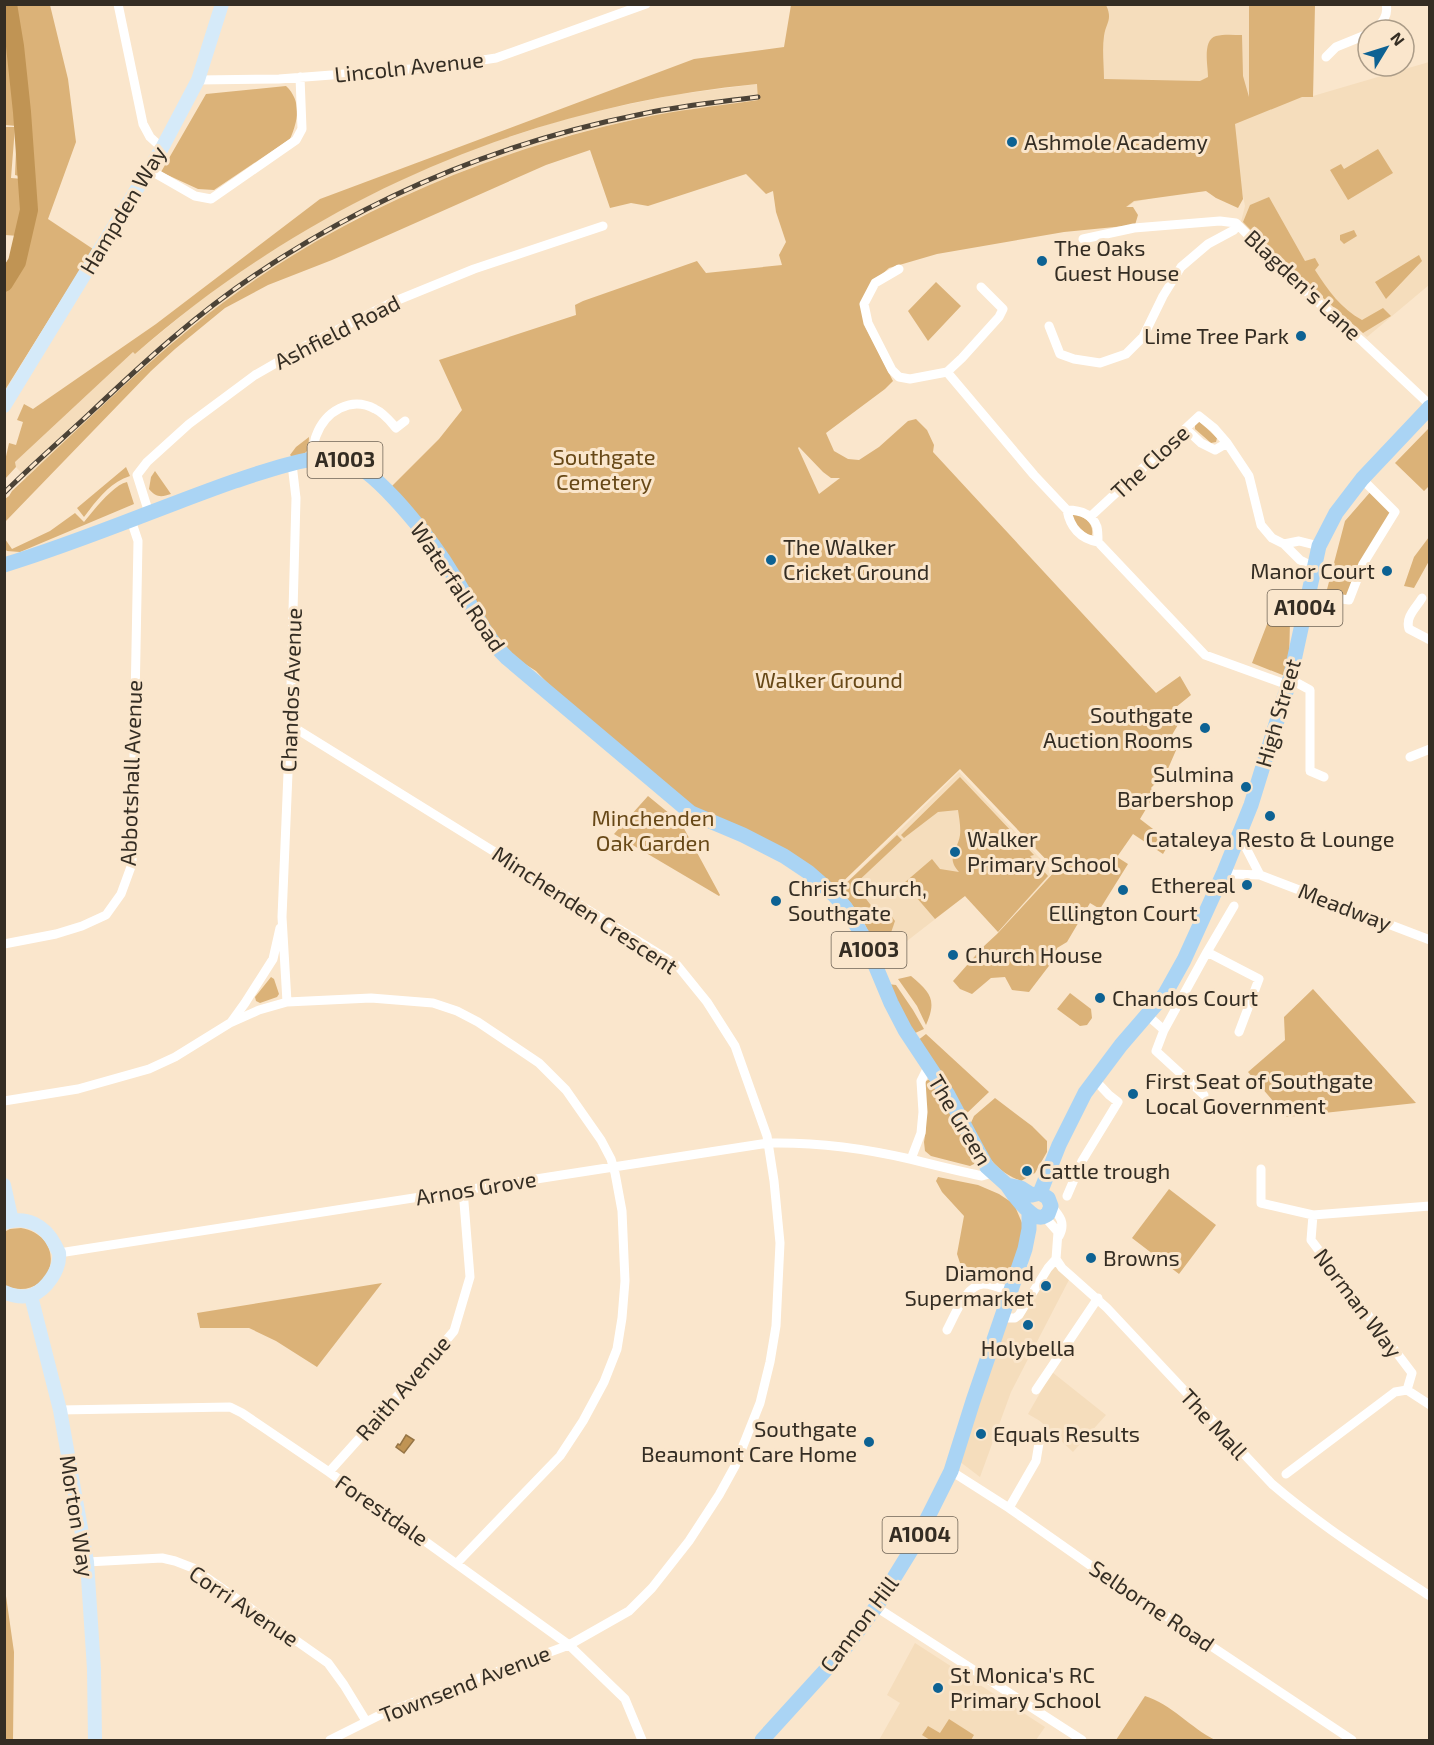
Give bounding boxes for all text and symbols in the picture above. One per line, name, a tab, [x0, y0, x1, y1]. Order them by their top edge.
north arrow	[1356, 18, 1416, 78]
text: N	[1387, 28, 1409, 49]
street label: Lincoln Avenue	[333, 45, 485, 87]
place label: Ashmole Academy	[1024, 128, 1208, 154]
marker: Ashmole Academy	[1005, 135, 1019, 149]
street label: Hampden Way	[74, 140, 171, 278]
street label: Blagden's Lane	[1240, 224, 1367, 345]
place label: The Oaks Guest House	[1054, 234, 1179, 285]
marker: The Oaks Guest House	[1035, 254, 1049, 268]
street label: Ashfield Road	[269, 288, 404, 374]
place label: Lime Tree Park	[1144, 322, 1289, 348]
marker: Lime Tree Park	[1294, 329, 1308, 343]
street label: The Close	[1105, 419, 1194, 504]
road number: A1003	[308, 442, 382, 478]
park label: Southgate Cemetery	[553, 443, 655, 494]
street label: Waterfall Road	[406, 517, 512, 656]
place label: The Walker Cricket Ground	[783, 533, 929, 584]
marker: The Walker Cricket Ground	[764, 553, 778, 567]
place label: Manor Court	[1250, 557, 1375, 583]
marker: Manor Court	[1380, 564, 1394, 578]
road number: A1004	[1268, 590, 1342, 626]
street label: Chandos Avenue	[274, 607, 306, 773]
street label: High Street	[1249, 656, 1305, 770]
park label: Walker Ground	[755, 666, 903, 692]
street label: Abbotshall Avenue	[114, 679, 146, 867]
place label: Southgate Auction Rooms	[1043, 701, 1193, 752]
marker: Southgate Auction Rooms	[1198, 721, 1212, 735]
place label: Sulmina Barbershop	[1117, 760, 1234, 811]
marker: Sulmina Barbershop	[1239, 780, 1253, 794]
park label: Minchenden Oak Garden	[592, 804, 714, 855]
marker: Cataleya Resto & Lounge	[1263, 809, 1277, 823]
place label: Walker Primary School	[967, 825, 1118, 876]
place label: Cataleya Resto & Lounge	[1145, 825, 1395, 851]
street label: Minchenden Crescent	[488, 840, 683, 979]
marker: Walker Primary School	[948, 845, 962, 859]
place label: Ethereal	[1151, 871, 1235, 897]
place label: Christ Church, Southgate	[788, 874, 927, 925]
street label: Meadway	[1295, 876, 1396, 936]
marker: Ethereal	[1240, 878, 1254, 892]
marker: Ellington Court	[1116, 883, 1130, 897]
marker: Christ Church, Southgate	[769, 894, 783, 908]
place label: Ellington Court	[1048, 899, 1198, 925]
road number: A1003	[832, 932, 906, 968]
place label: Church House	[965, 941, 1103, 967]
marker: Church House	[946, 948, 960, 962]
place label: Chandos Court	[1112, 984, 1258, 1010]
marker: Chandos Court	[1093, 991, 1107, 1005]
place label: First Seat of Southgate Local Government	[1145, 1067, 1373, 1118]
street label: The Green	[924, 1069, 998, 1169]
marker: First Seat of Southgate Local Government	[1126, 1087, 1140, 1101]
place label: Cattle trough	[1039, 1157, 1170, 1183]
marker: Cattle trough	[1020, 1164, 1034, 1178]
street label: Arnos Grove	[414, 1165, 538, 1209]
street label: Norman Way	[1309, 1243, 1408, 1362]
place label: Browns	[1103, 1244, 1180, 1270]
marker: Browns	[1084, 1251, 1098, 1265]
place label: Diamond Supermarket	[904, 1259, 1034, 1310]
marker: Diamond Supermarket	[1039, 1279, 1053, 1293]
marker: Holybella	[1021, 1318, 1035, 1332]
street label: Raith Avenue	[350, 1330, 455, 1445]
place label: Holybella	[981, 1334, 1075, 1360]
street label: The Mall	[1176, 1383, 1254, 1464]
place label: Southgate Beaumont Care Home	[641, 1415, 857, 1466]
place label: Equals Results	[993, 1420, 1140, 1446]
marker: Equals Results	[974, 1427, 988, 1441]
marker: Southgate Beaumont Care Home	[862, 1435, 876, 1449]
street label: Morton Way	[56, 1453, 101, 1579]
street label: Forestdale	[331, 1468, 434, 1551]
road number: A1004	[882, 1517, 958, 1553]
street label: Selborne Road	[1085, 1554, 1220, 1656]
street label: Corri Avenue	[185, 1559, 304, 1651]
street label: Cannon Hill	[814, 1570, 903, 1677]
street label: Townsend Avenue	[376, 1639, 553, 1727]
place label: St Monica's RC Primary School	[950, 1661, 1101, 1712]
marker: St Monica's RC Primary School	[931, 1681, 945, 1695]

